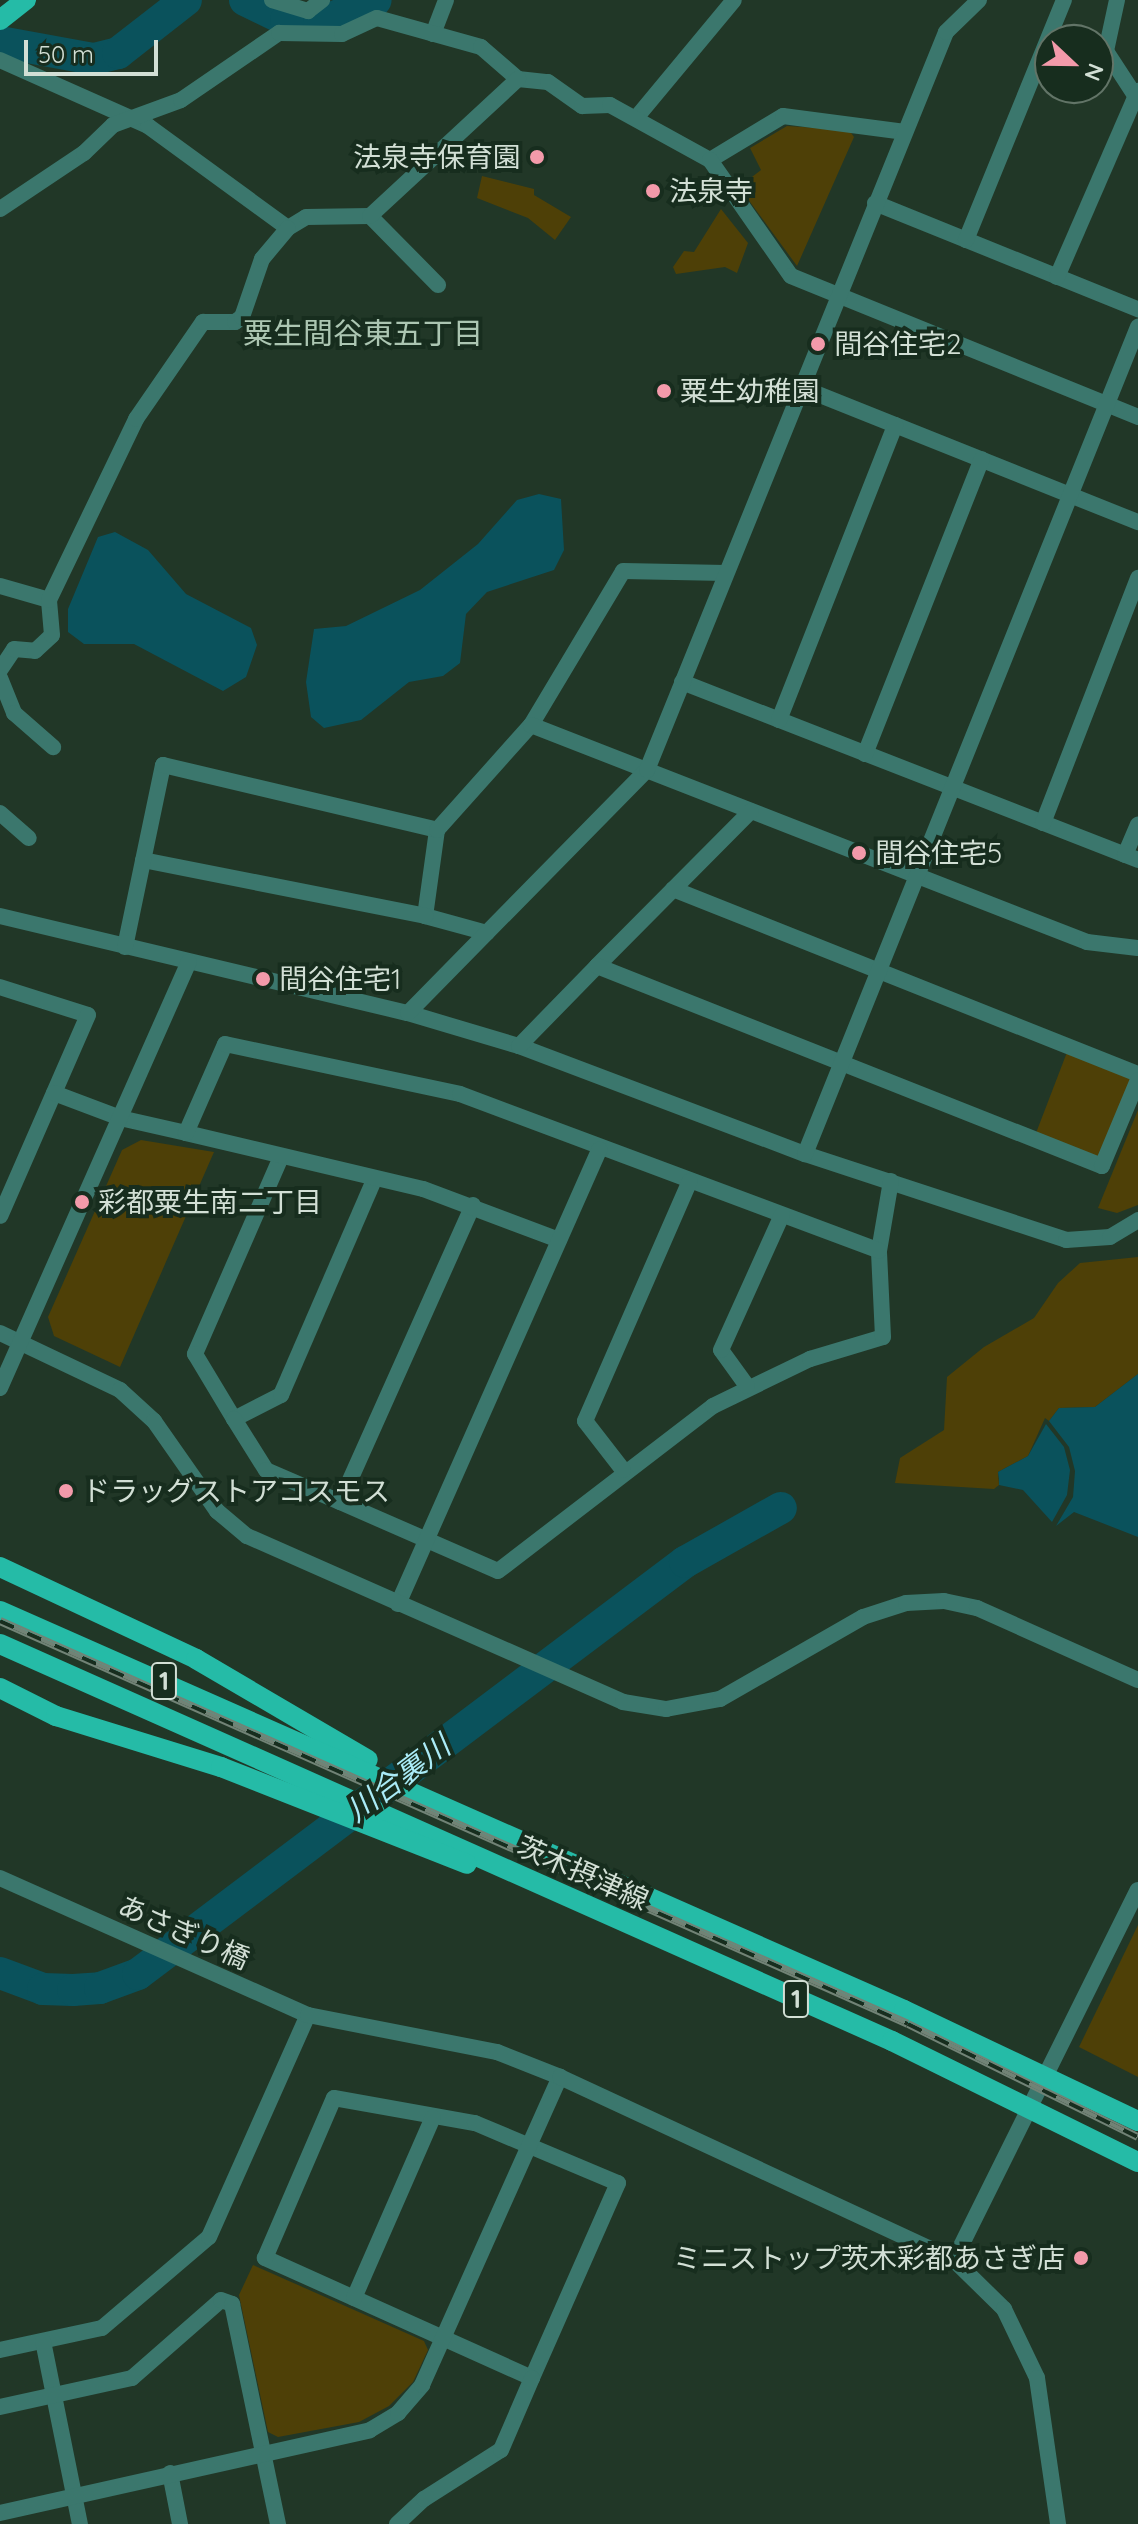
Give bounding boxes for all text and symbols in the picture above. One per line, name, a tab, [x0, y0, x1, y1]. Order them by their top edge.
scale bar	[28, 24, 162, 74]
north arrow	[1034, 24, 1114, 104]
text: 50 m	[38, 39, 94, 69]
text: N	[1078, 59, 1110, 85]
place label: 法泉寺保育園	[353, 140, 521, 174]
marker: 法泉寺保育園	[528, 148, 546, 166]
place label: 法泉寺	[669, 174, 753, 208]
marker: 法泉寺	[644, 182, 662, 200]
district label: 粟生間谷東五丁目	[243, 315, 483, 351]
place label: 間谷住宅2	[834, 327, 962, 361]
marker: 間谷住宅2	[809, 335, 827, 353]
place label: 粟生幼稚園	[680, 374, 820, 408]
marker: 粟生幼稚園	[655, 382, 673, 400]
place label: 間谷住宅5	[875, 836, 1002, 870]
marker: 間谷住宅5	[850, 844, 868, 862]
place label: 間谷住宅1	[279, 962, 401, 996]
marker: 間谷住宅1	[254, 970, 272, 988]
place label: 彩都粟生南二丁目	[98, 1185, 322, 1219]
marker: 彩都粟生南二丁目	[73, 1193, 91, 1211]
place label: ドラッグストアコスモス	[82, 1474, 390, 1508]
marker: ドラッグストアコスモス	[57, 1482, 75, 1500]
road number: 1	[150, 1659, 178, 1703]
water label: 川合裏川	[339, 1728, 457, 1828]
street label: 茨木摂津線	[512, 1829, 654, 1917]
street label: あさぎり橋	[113, 1888, 255, 1976]
road number: 1	[782, 1977, 810, 2021]
place label: ミニストップ茨木彩都あさぎ店	[673, 2241, 1065, 2275]
marker: ミニストップ茨木彩都あさぎ店	[1072, 2249, 1090, 2267]

